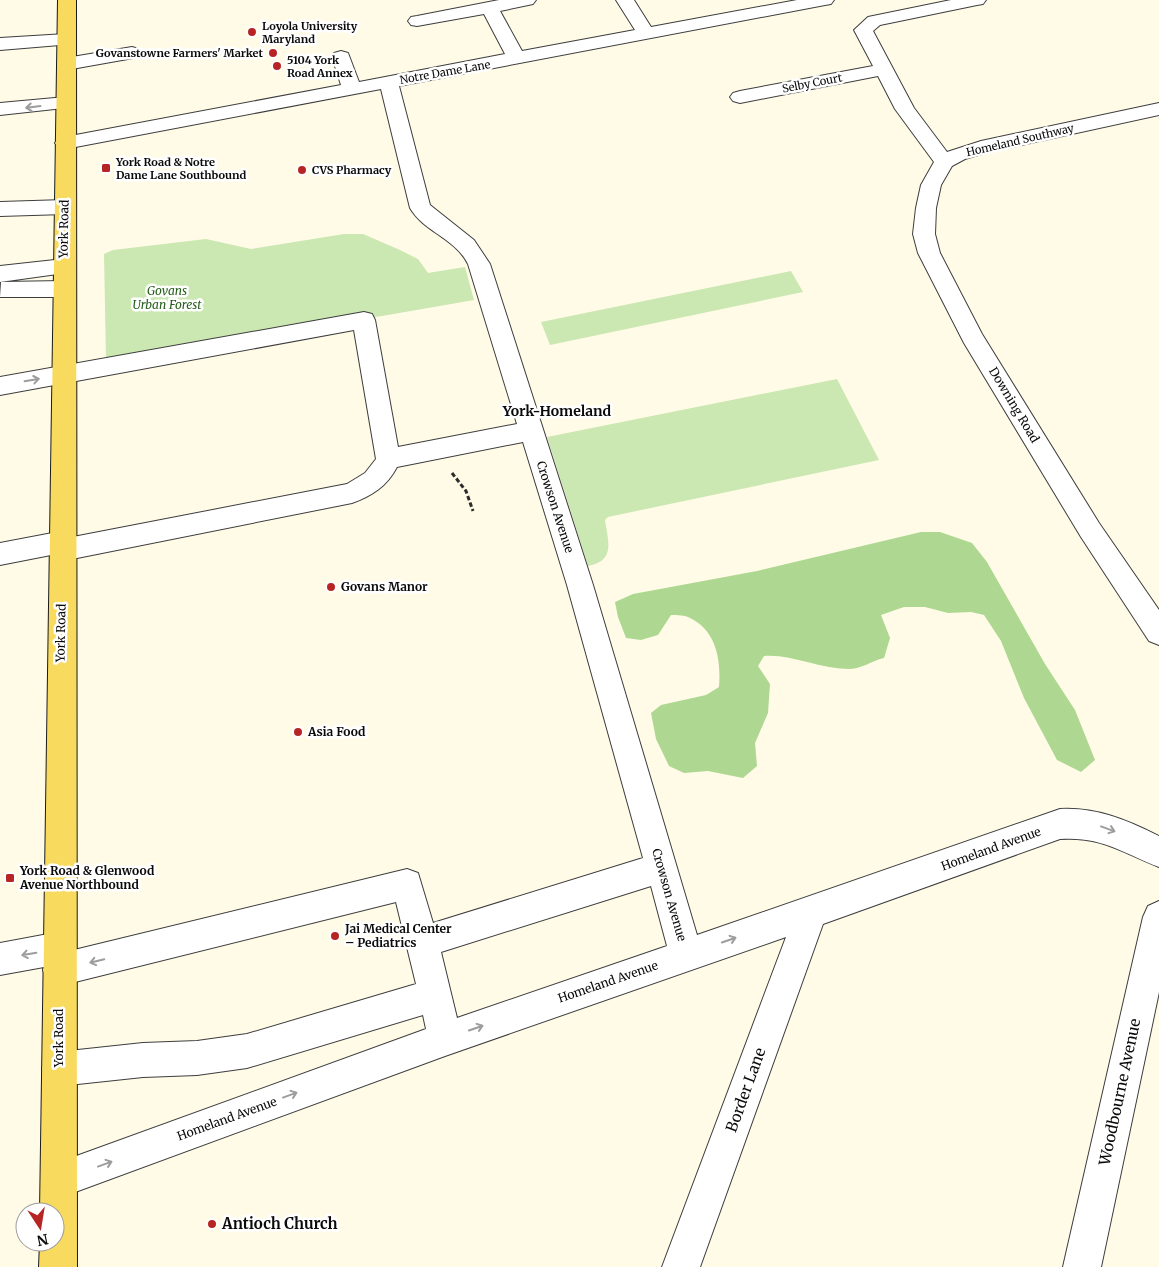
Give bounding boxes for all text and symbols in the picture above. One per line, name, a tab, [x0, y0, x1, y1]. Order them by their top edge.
place label: Loyola University Maryland	[262, 19, 358, 46]
marker: Loyola University Maryland	[246, 26, 258, 38]
place label: Govanstowne Farmers' Market	[96, 46, 264, 60]
marker: Govanstowne Farmers' Market	[267, 47, 279, 59]
place label: 5104 York Road Annex	[287, 53, 353, 80]
street label: Notre Dame Lane	[399, 57, 492, 87]
marker: 5104 York Road Annex	[271, 60, 283, 72]
street label: Selby Court	[781, 70, 844, 96]
one-way arrow	[25, 102, 41, 112]
street label: Homeland Southway	[965, 121, 1076, 159]
place label: York Road & Notre Dame Lane Southbound	[115, 155, 247, 182]
marker: York Road & Notre Dame Lane Southbound	[100, 162, 112, 174]
place label: CVS Pharmacy	[312, 163, 392, 177]
marker: CVS Pharmacy	[296, 164, 308, 176]
street label: York Road	[55, 200, 72, 259]
park label: Govans Urban Forest	[133, 283, 202, 312]
street label: Downing Road	[986, 364, 1043, 445]
one-way arrow	[23, 375, 39, 385]
district label: York-Homeland	[502, 402, 612, 420]
street label: Crowson Avenue	[534, 459, 577, 555]
place label: Govans Manor	[341, 579, 428, 594]
marker: Govans Manor	[325, 581, 337, 593]
street label: York Road	[52, 604, 69, 663]
place label: Asia Food	[307, 724, 366, 739]
marker: Asia Food	[292, 726, 304, 738]
street label: Homeland Avenue	[939, 824, 1043, 874]
one-way arrow	[1100, 825, 1115, 834]
street label: Crowson Avenue	[649, 847, 690, 943]
place label: York Road & Glenwood Avenue Northbound	[19, 863, 155, 892]
marker: York Road & Glenwood Avenue Northbound	[4, 872, 16, 884]
place label: Jai Medical Center – Pediatrics	[344, 921, 452, 950]
marker: Jai Medical Center – Pediatrics	[329, 930, 341, 942]
one-way arrow	[720, 935, 736, 944]
one-way arrow	[22, 949, 38, 959]
one-way arrow	[90, 957, 106, 966]
street label: Homeland Avenue	[556, 957, 660, 1006]
street label: York Road	[51, 1009, 66, 1068]
street label: Woodbourne Avenue	[1094, 1017, 1144, 1168]
one-way arrow	[468, 1023, 483, 1032]
street label: Border Lane	[722, 1045, 770, 1135]
one-way arrow	[282, 1090, 297, 1099]
street label: Homeland Avenue	[175, 1094, 279, 1144]
one-way arrow	[97, 1159, 112, 1168]
north arrow	[15, 1202, 65, 1252]
place label: Antioch Church	[221, 1214, 338, 1233]
marker: Antioch Church	[206, 1218, 218, 1230]
text: N	[35, 1230, 50, 1250]

